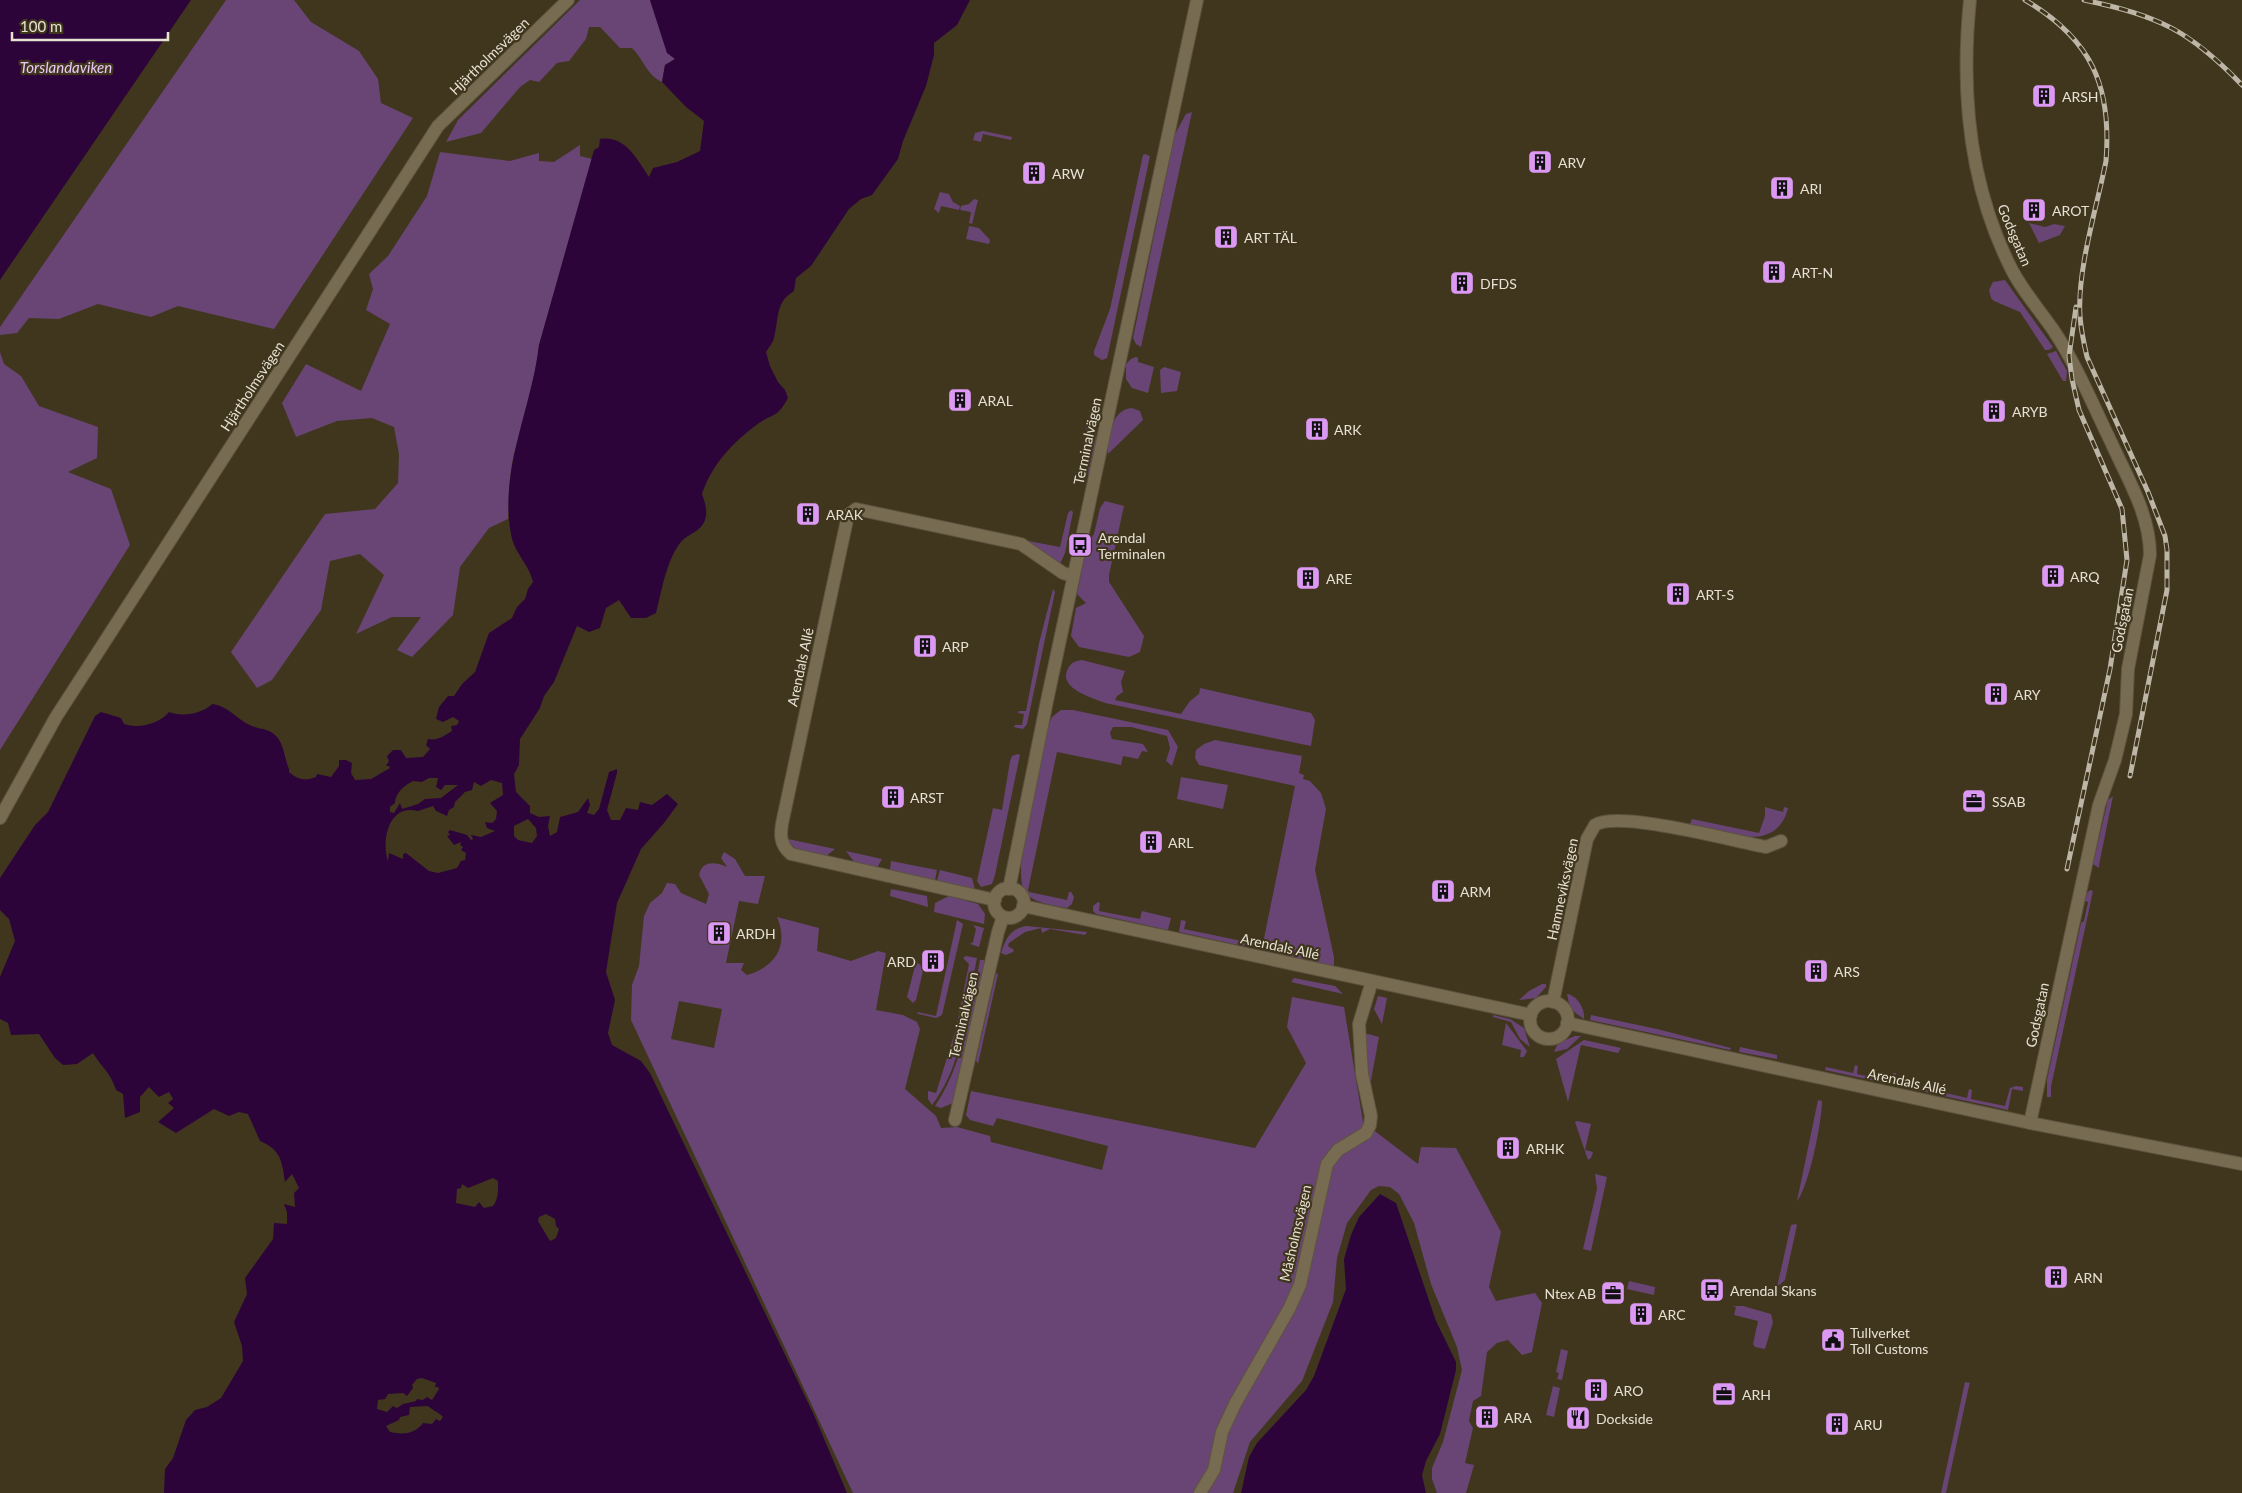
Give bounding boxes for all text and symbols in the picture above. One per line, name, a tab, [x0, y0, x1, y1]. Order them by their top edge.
scale bar	[12, 10, 169, 42]
street label: Hjärtholmsvägen	[446, 14, 532, 98]
text: 100 m	[20, 17, 62, 35]
water label: Torslandaviken	[20, 58, 112, 76]
building icon: ARSH	[2031, 83, 2057, 109]
place label: ARSH	[2062, 88, 2099, 105]
building icon: ARV	[1527, 149, 1553, 175]
place label: ARV	[1558, 154, 1586, 171]
building icon: ARW	[1021, 160, 1047, 186]
place label: ARW	[1052, 165, 1085, 182]
building icon: ARI	[1769, 175, 1795, 201]
place label: ARI	[1800, 180, 1822, 197]
building icon: AROT	[2021, 197, 2047, 223]
street label: Godsgatan	[1994, 201, 2036, 269]
place label: AROT	[2052, 202, 2090, 219]
building icon: ART TÄL	[1213, 224, 1239, 250]
place label: ART TÄL	[1244, 229, 1297, 246]
building icon: ART-N	[1761, 259, 1787, 285]
place label: ART-N	[1792, 264, 1833, 281]
building icon: DFDS	[1449, 270, 1475, 296]
place label: DFDS	[1480, 275, 1517, 292]
street label: Hjärtholmsvägen	[217, 338, 287, 434]
building icon: ARAL	[947, 387, 973, 413]
place label: ARAL	[978, 392, 1013, 409]
street label: Terminalvägen	[1069, 396, 1105, 486]
building icon: ARYB	[1981, 398, 2007, 424]
place label: ARYB	[2012, 403, 2048, 420]
building icon: ARK	[1304, 416, 1330, 442]
place label: ARK	[1334, 421, 1362, 438]
building icon: ARAK	[795, 501, 821, 527]
place label: ARAK	[826, 506, 864, 523]
place label: Arendal Terminalen	[1098, 529, 1165, 562]
bus stop icon: Arendal Terminalen	[1067, 532, 1093, 558]
building icon: ARQ	[2040, 563, 2066, 589]
building icon: ARE	[1295, 565, 1321, 591]
place label: ARQ	[2070, 568, 2100, 585]
place label: ARE	[1326, 570, 1352, 587]
building icon: ART-S	[1665, 581, 1691, 607]
place label: ART-S	[1696, 586, 1734, 603]
street label: Godsgatan	[2107, 586, 2137, 654]
street label: Arendals Allé	[783, 626, 817, 708]
building icon: ARP	[912, 633, 938, 659]
place label: ARP	[942, 638, 969, 655]
building icon: ARY	[1983, 681, 2009, 707]
place label: ARY	[2014, 686, 2041, 703]
building icon: ARST	[880, 784, 906, 810]
office icon: SSAB	[1961, 788, 1987, 814]
place label: ARST	[910, 789, 945, 806]
place label: SSAB	[1992, 793, 2026, 810]
building icon: ARL	[1138, 829, 1164, 855]
place label: ARL	[1168, 834, 1193, 851]
street label: Hamneviksvägen	[1543, 836, 1581, 942]
building icon: ARM	[1430, 878, 1456, 904]
place label: ARM	[1460, 883, 1491, 900]
building icon: ARDH	[706, 920, 732, 946]
place label: ARDH	[736, 925, 776, 942]
street label: Arendals Allé	[1239, 929, 1321, 963]
building icon: ARD	[920, 948, 946, 974]
place label: ARD	[887, 953, 916, 970]
building icon: ARS	[1803, 958, 1829, 984]
place label: ARS	[1834, 963, 1860, 980]
street label: Terminalvägen	[945, 970, 981, 1060]
street label: Godsgatan	[2022, 981, 2052, 1049]
street label: Arendals Allé	[1866, 1064, 1948, 1098]
building icon: ARHK	[1495, 1135, 1521, 1161]
place label: ARHK	[1526, 1140, 1565, 1157]
street label: Måsholmsvägen	[1276, 1183, 1314, 1283]
building icon: ARN	[2043, 1264, 2069, 1290]
place label: ARN	[2074, 1269, 2103, 1286]
bus stop icon: Arendal Skans	[1699, 1277, 1725, 1303]
office icon: Ntex AB	[1600, 1280, 1626, 1306]
place label: Arendal Skans	[1730, 1282, 1817, 1299]
place label: Ntex AB	[1545, 1285, 1596, 1302]
building icon: ARC	[1628, 1301, 1654, 1327]
place label: ARC	[1658, 1306, 1686, 1323]
place label: Tullverket Toll Customs	[1850, 1324, 1928, 1357]
public building icon: Tullverket Toll Customs	[1820, 1327, 1846, 1353]
building icon: ARO	[1583, 1377, 1609, 1403]
office icon: ARH	[1711, 1381, 1737, 1407]
place label: ARO	[1614, 1382, 1643, 1399]
place label: ARH	[1742, 1386, 1771, 1403]
building icon: ARA	[1474, 1404, 1500, 1430]
restaurant icon: Dockside	[1565, 1405, 1591, 1431]
place label: ARA	[1504, 1409, 1532, 1426]
place label: Dockside	[1596, 1410, 1653, 1427]
building icon: ARU	[1824, 1411, 1850, 1437]
place label: ARU	[1854, 1416, 1883, 1433]

